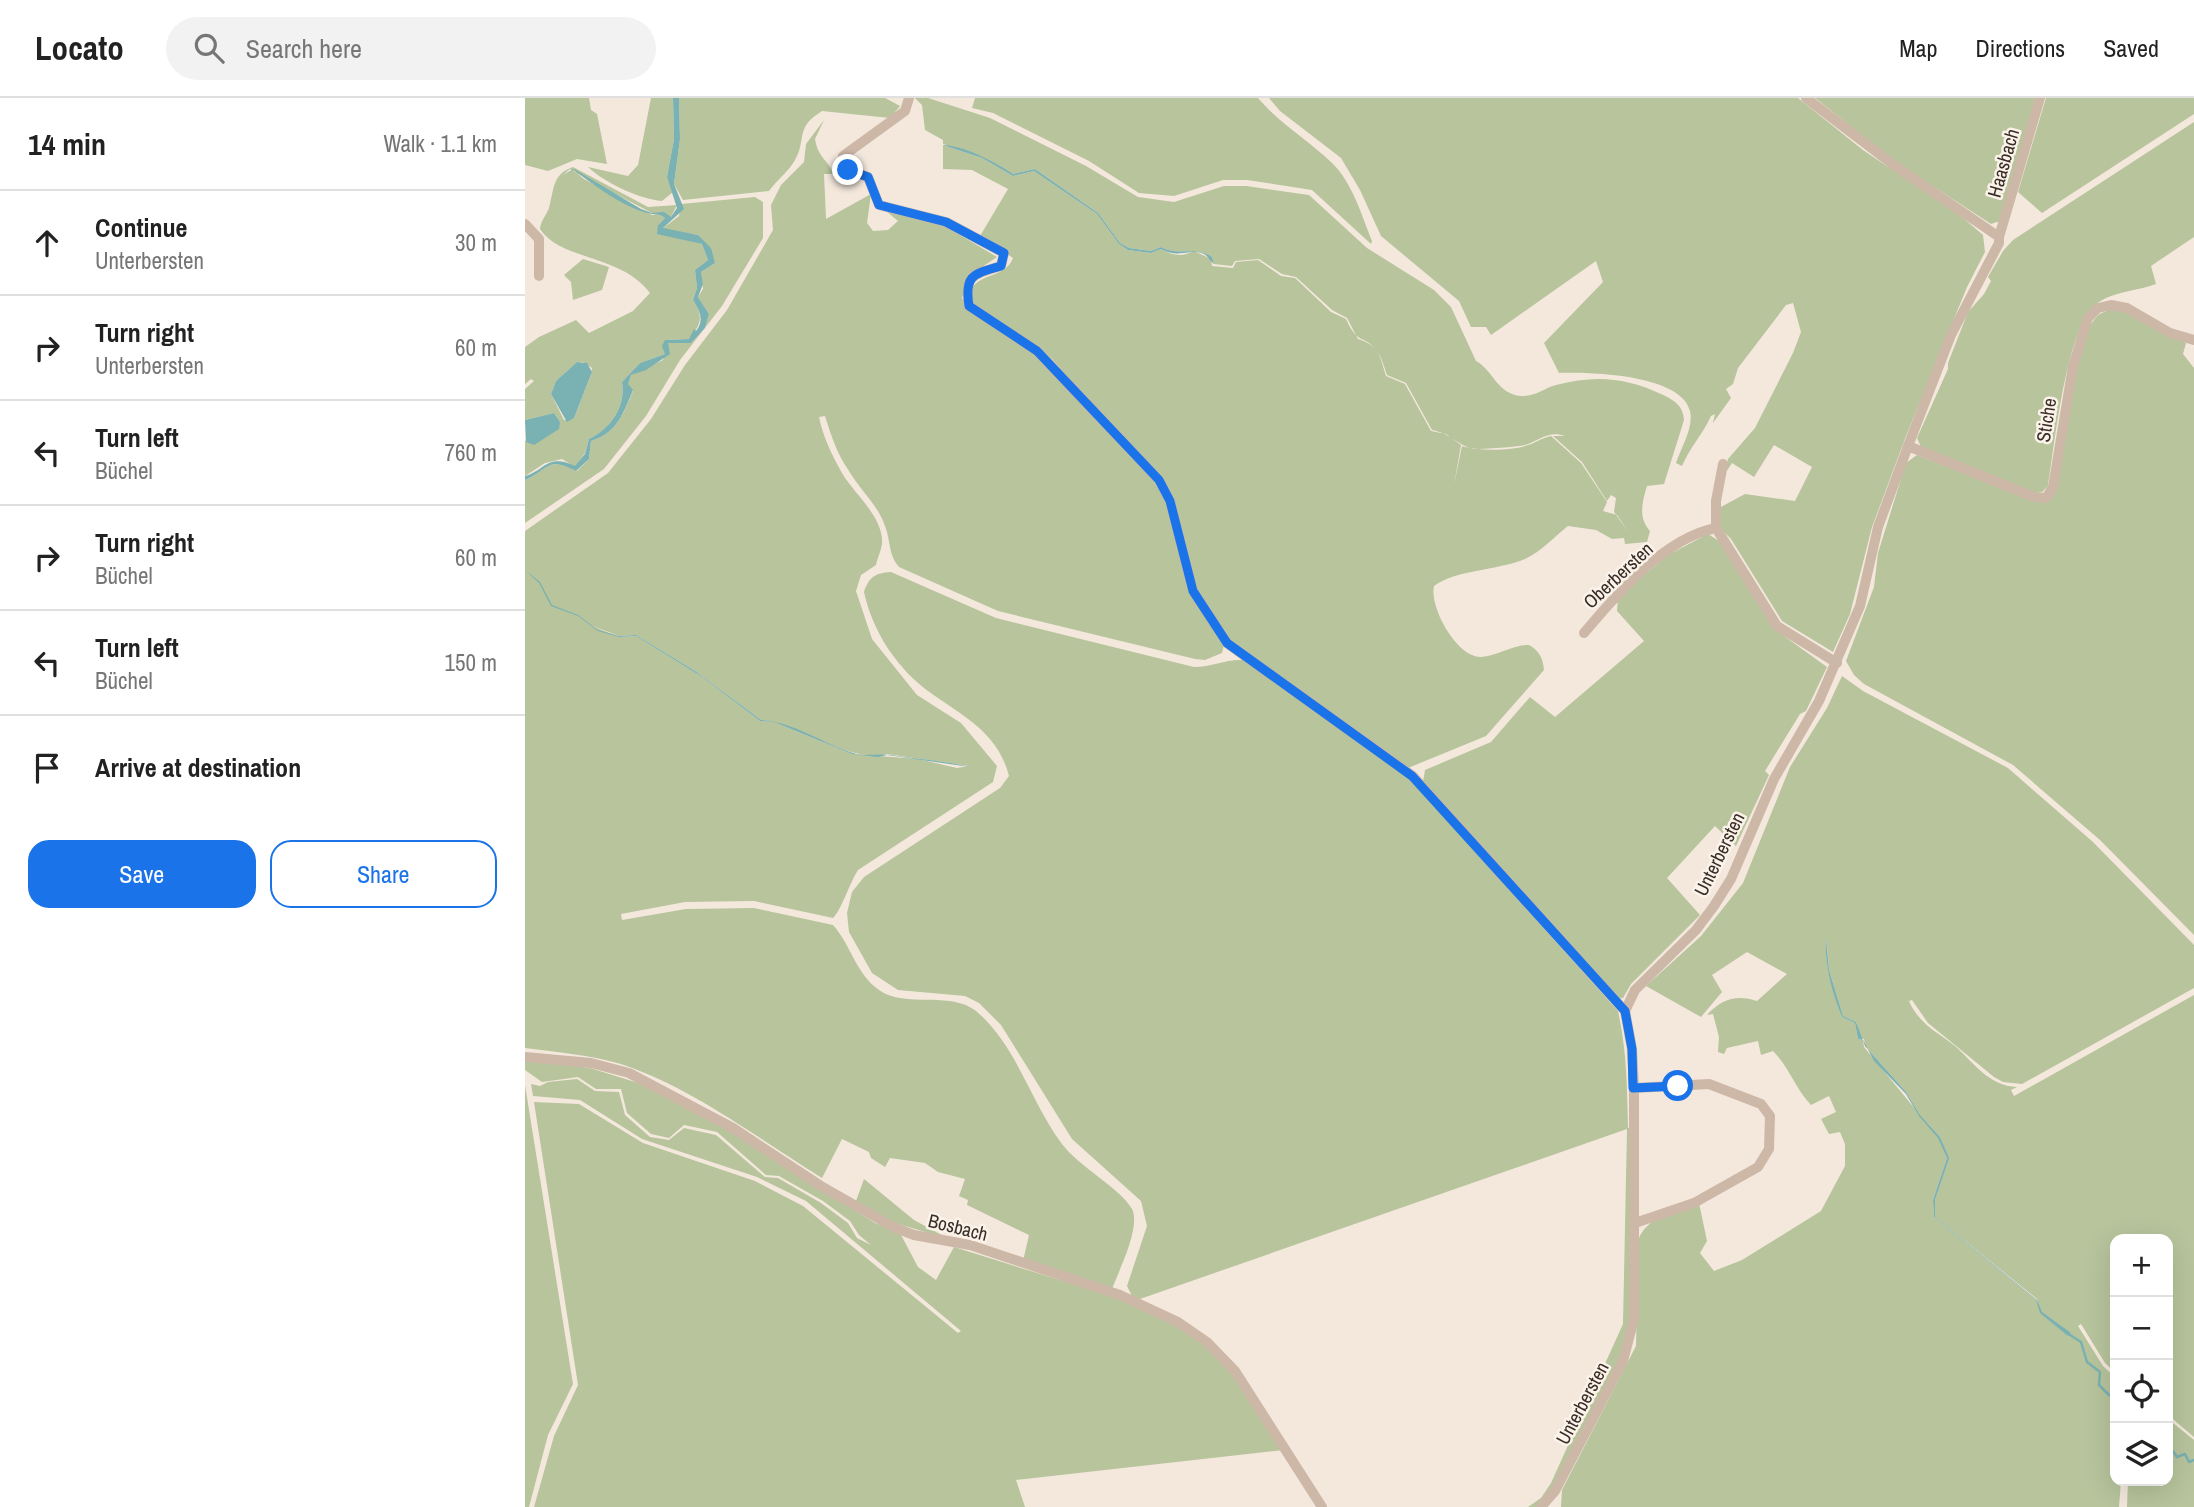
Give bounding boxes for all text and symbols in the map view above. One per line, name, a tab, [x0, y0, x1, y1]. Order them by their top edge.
search box	[166, 17, 656, 80]
text: Locato	[35, 26, 124, 70]
icon: search	[190, 29, 228, 67]
text: Search here	[246, 31, 362, 66]
text: Map	[1899, 32, 1937, 64]
text: Directions	[1975, 32, 2065, 64]
text: Saved	[2103, 32, 2159, 64]
text: 14 min	[28, 124, 106, 164]
street label: Haasbach	[1981, 126, 2025, 200]
text: Walk · 1.1 km	[383, 128, 497, 159]
route end	[832, 154, 863, 185]
text: Continue	[95, 210, 187, 245]
icon: ahead	[28, 224, 66, 262]
text: 30 m	[455, 227, 497, 258]
text: Unterbersten	[95, 245, 204, 276]
text: Turn right	[95, 315, 194, 350]
icon: right	[28, 329, 66, 367]
text: 60 m	[455, 332, 497, 363]
text: Unterbersten	[95, 350, 204, 381]
street label: Stiche	[2030, 396, 2062, 444]
text: Turn left	[95, 420, 179, 455]
icon: left	[28, 434, 66, 472]
text: 760 m	[445, 437, 497, 468]
text: Büchel	[95, 455, 153, 486]
text: Turn right	[95, 525, 194, 560]
street label: Oberbersten	[1577, 536, 1659, 614]
icon: right	[28, 539, 66, 577]
text: 60 m	[455, 542, 497, 573]
text: Büchel	[95, 560, 153, 591]
text: Turn left	[95, 630, 179, 665]
icon: left	[28, 644, 66, 682]
text: 150 m	[445, 647, 497, 678]
text: Büchel	[95, 665, 153, 696]
icon: arrive	[28, 749, 66, 787]
text: Arrive at destination	[95, 750, 301, 785]
street label: Unterbersten	[1688, 808, 1750, 900]
button: Save	[28, 840, 256, 908]
button: Share	[270, 840, 497, 908]
route start	[1662, 1070, 1693, 1101]
street label: Bosbach	[925, 1207, 991, 1247]
map controls	[2110, 1234, 2173, 1486]
button: +	[2110, 1234, 2173, 1297]
button: −	[2110, 1297, 2173, 1360]
street label: Unterbersten	[1549, 1357, 1615, 1449]
button: locate	[2110, 1360, 2173, 1423]
button: layers	[2110, 1423, 2173, 1486]

